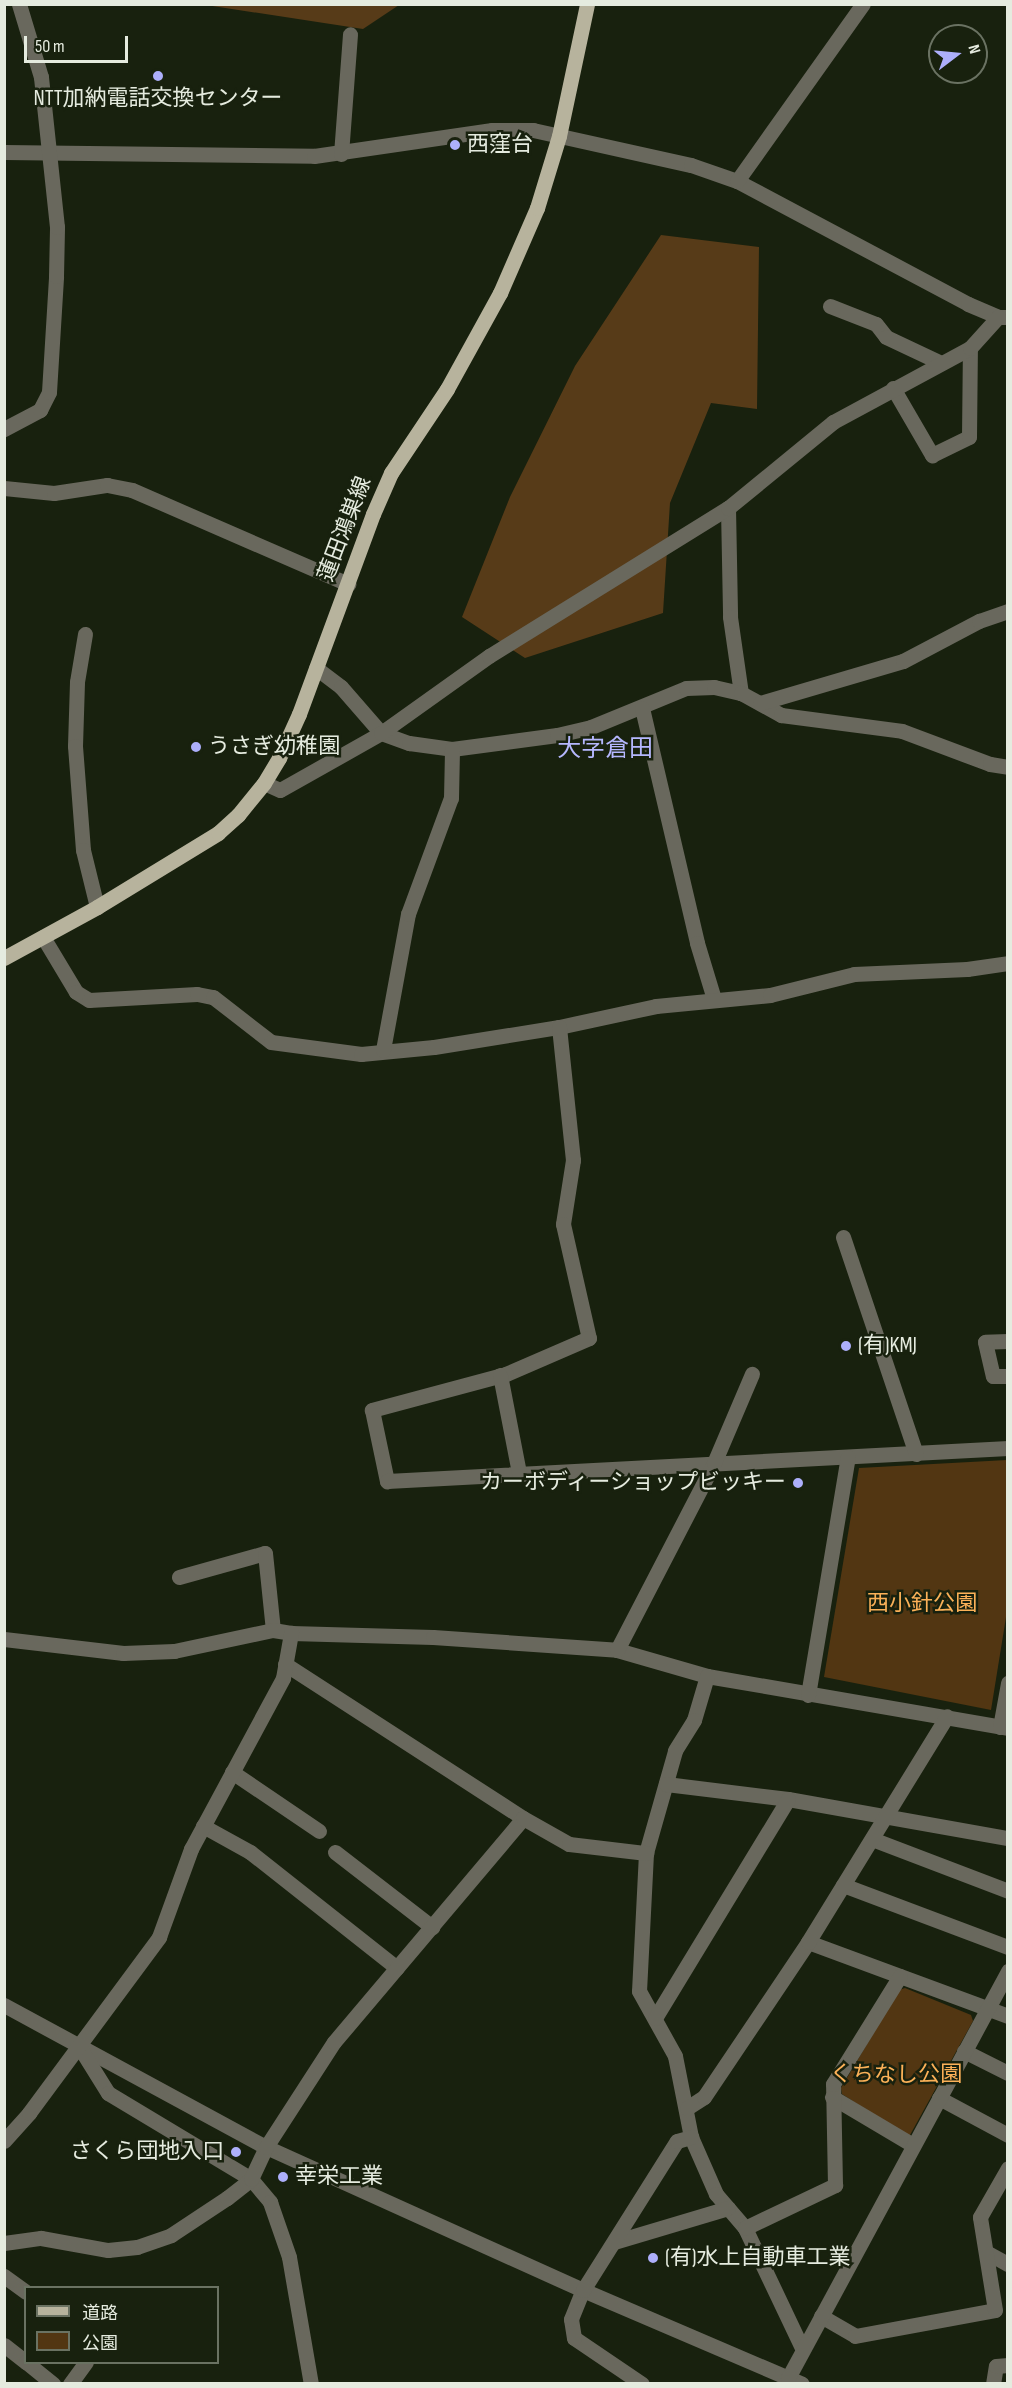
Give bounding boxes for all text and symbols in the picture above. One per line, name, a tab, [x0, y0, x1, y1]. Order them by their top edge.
scale bar	[27, 24, 130, 62]
north arrow	[928, 24, 988, 84]
text: 50 m	[35, 36, 65, 57]
text: N	[964, 43, 984, 56]
marker: NTT加納電話交換センター	[151, 69, 165, 83]
place label: NTT加納電話交換センター	[33, 86, 283, 112]
place label: 西窪台	[467, 132, 533, 158]
marker: 西窪台	[448, 138, 462, 152]
street label: 蓮田鴻巣線	[313, 473, 377, 585]
place label: うさぎ幼稚園	[208, 734, 340, 760]
district label: 大字倉田	[557, 735, 653, 763]
marker: うさぎ幼稚園	[189, 740, 203, 754]
place label: (有)KMJ	[858, 1333, 917, 1359]
marker: (有)KMJ	[839, 1339, 853, 1353]
place label: カーボディーショップビッキー	[478, 1470, 786, 1496]
marker: カーボディーショップビッキー	[791, 1476, 805, 1490]
park label: 西小針公園	[867, 1591, 977, 1617]
park label: くちなし公園	[830, 2062, 962, 2088]
place label: さくら団地入口	[70, 2139, 224, 2165]
marker: さくら団地入口	[229, 2145, 243, 2159]
place label: 幸栄工業	[295, 2164, 383, 2190]
marker: 幸栄工業	[276, 2170, 290, 2184]
place label: (有)水上自動車工業	[665, 2245, 851, 2271]
marker: (有)水上自動車工業	[646, 2251, 660, 2265]
legend	[24, 2286, 219, 2364]
text: 道路	[82, 2303, 118, 2324]
text: 公園	[82, 2333, 118, 2354]

